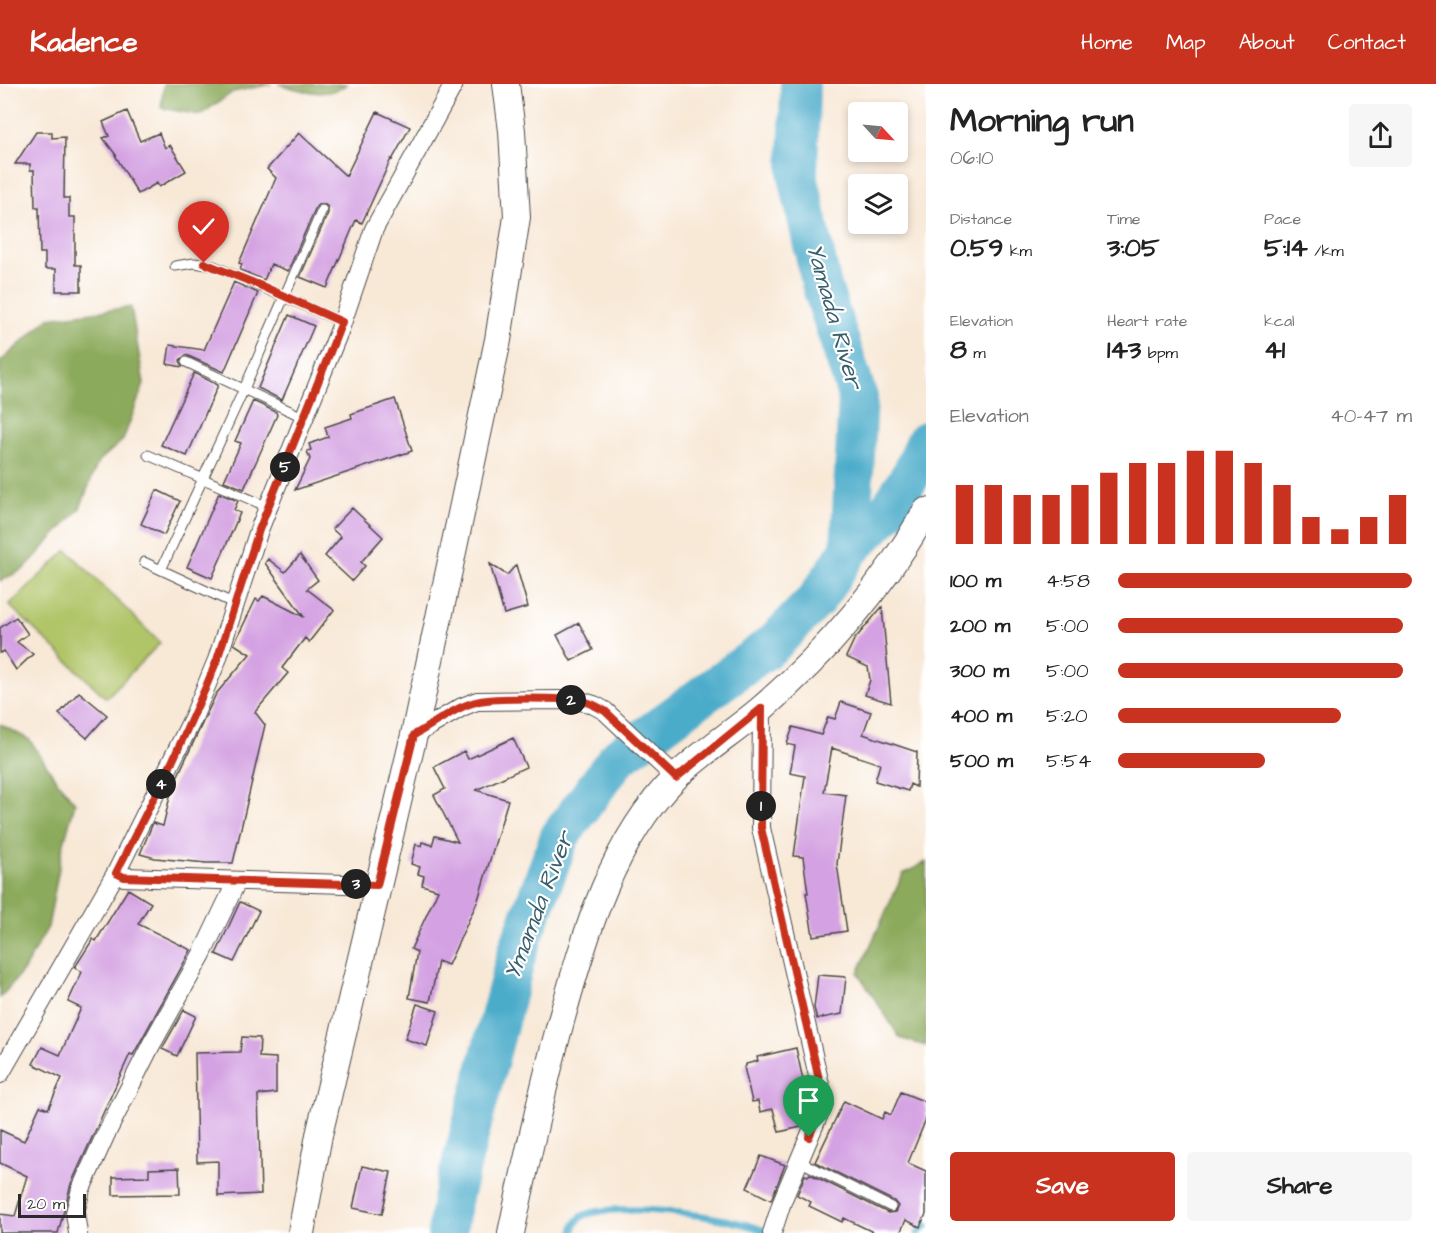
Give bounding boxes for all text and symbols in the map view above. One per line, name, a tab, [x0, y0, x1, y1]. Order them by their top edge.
text: Kadence	[30, 23, 138, 62]
text: Home	[1081, 28, 1133, 57]
text: Map	[1166, 28, 1206, 57]
text: About	[1239, 28, 1295, 57]
text: Contact	[1328, 28, 1406, 57]
text: Morning run	[950, 98, 1134, 144]
north arrow	[848, 102, 908, 162]
map controls	[848, 102, 908, 234]
button: share	[1349, 104, 1412, 167]
text: 06:10	[950, 144, 994, 172]
button: layers	[848, 174, 908, 234]
pin	[178, 201, 229, 263]
text: Distance	[950, 208, 1012, 230]
text: Time	[1107, 208, 1141, 230]
text: Pace	[1264, 208, 1301, 230]
icon: check	[187, 210, 220, 243]
text: 0.59	[950, 230, 1003, 266]
text: 3:05	[1107, 230, 1159, 266]
text: 5:14	[1264, 230, 1308, 266]
water label: Yamada River	[797, 239, 872, 395]
text: km	[1003, 240, 1032, 262]
text: /km	[1308, 240, 1344, 262]
text: Elevation	[950, 310, 1013, 332]
text: Heart rate	[1107, 310, 1187, 332]
text: kcal	[1264, 310, 1295, 332]
text: 8	[950, 332, 967, 368]
text: 143	[1107, 332, 1141, 368]
text: 41	[1264, 332, 1285, 368]
text: m	[967, 342, 986, 364]
text: bpm	[1141, 342, 1178, 364]
text: Elevation	[950, 402, 1029, 430]
text: 40–47 m	[1330, 402, 1412, 430]
pin: 5	[270, 452, 300, 482]
text: 5	[279, 456, 291, 478]
text: 100 m	[950, 567, 1001, 595]
text: 4:58	[1046, 567, 1090, 595]
text: 200 m	[950, 612, 1010, 640]
text: 5:00	[1046, 612, 1089, 640]
text: 300 m	[950, 657, 1009, 685]
text: 5:00	[1046, 657, 1089, 685]
pin: 2	[556, 685, 586, 715]
text: 2	[566, 689, 576, 711]
text: 400 m	[950, 702, 1012, 730]
text: 5:20	[1046, 702, 1088, 730]
text: 500 m	[950, 747, 1013, 775]
text: 5:54	[1046, 747, 1091, 775]
pin: 4	[146, 769, 176, 799]
text: 4	[156, 773, 166, 795]
pin: 1	[746, 791, 776, 821]
text: 1	[760, 795, 762, 817]
water label: Ymamda River	[495, 825, 584, 985]
pin: 3	[341, 869, 371, 899]
text: 3	[352, 873, 360, 895]
pin	[783, 1075, 834, 1137]
icon: arrive	[792, 1084, 825, 1117]
button: Save	[950, 1152, 1175, 1221]
button: Share	[1187, 1152, 1412, 1221]
scale bar	[18, 1191, 86, 1218]
text: 20 m	[27, 1193, 65, 1215]

